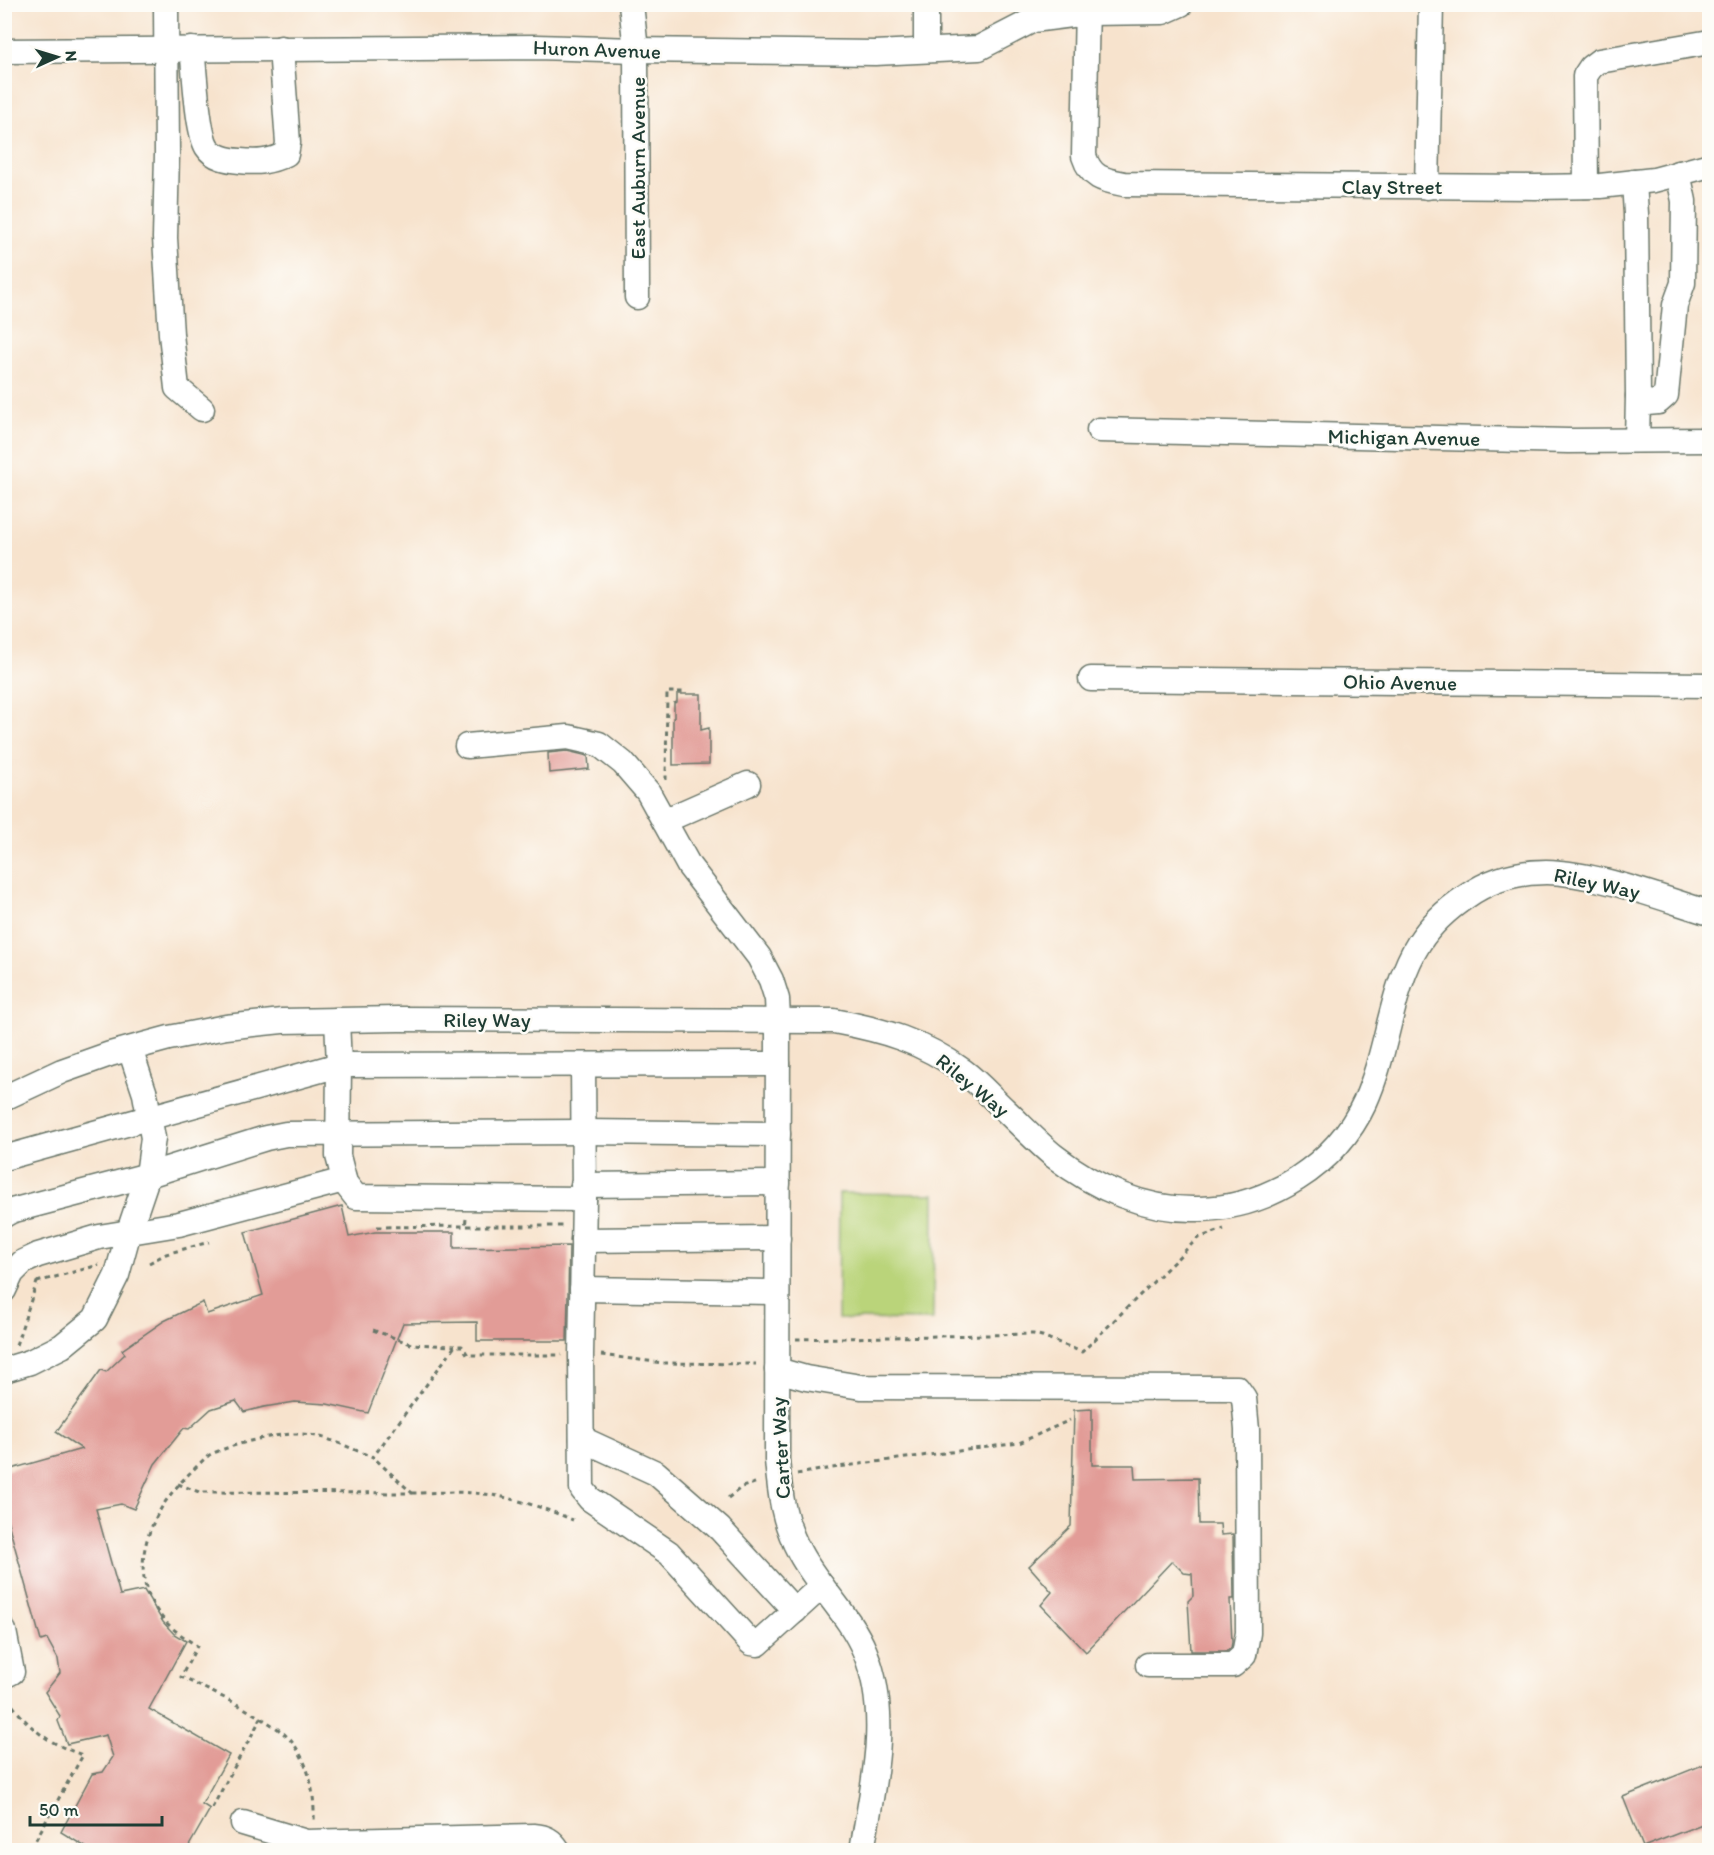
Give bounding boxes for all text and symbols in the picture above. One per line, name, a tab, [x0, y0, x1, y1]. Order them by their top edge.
north arrow	[27, 27, 87, 87]
street label: Huron Avenue	[533, 34, 661, 64]
text: N	[62, 50, 81, 62]
street label: East Auburn Avenue	[625, 77, 650, 259]
street label: Clay Street	[1342, 174, 1443, 199]
street label: Michigan Avenue	[1327, 423, 1481, 451]
street label: Ohio Avenue	[1343, 669, 1457, 695]
street label: Riley Way	[1552, 862, 1642, 904]
street label: Riley Way	[443, 1007, 531, 1032]
street label: Riley Way	[931, 1048, 1015, 1122]
street label: Carter Way	[765, 1396, 795, 1500]
scale bar	[30, 1789, 162, 1827]
text: 50 m	[39, 1799, 79, 1821]

